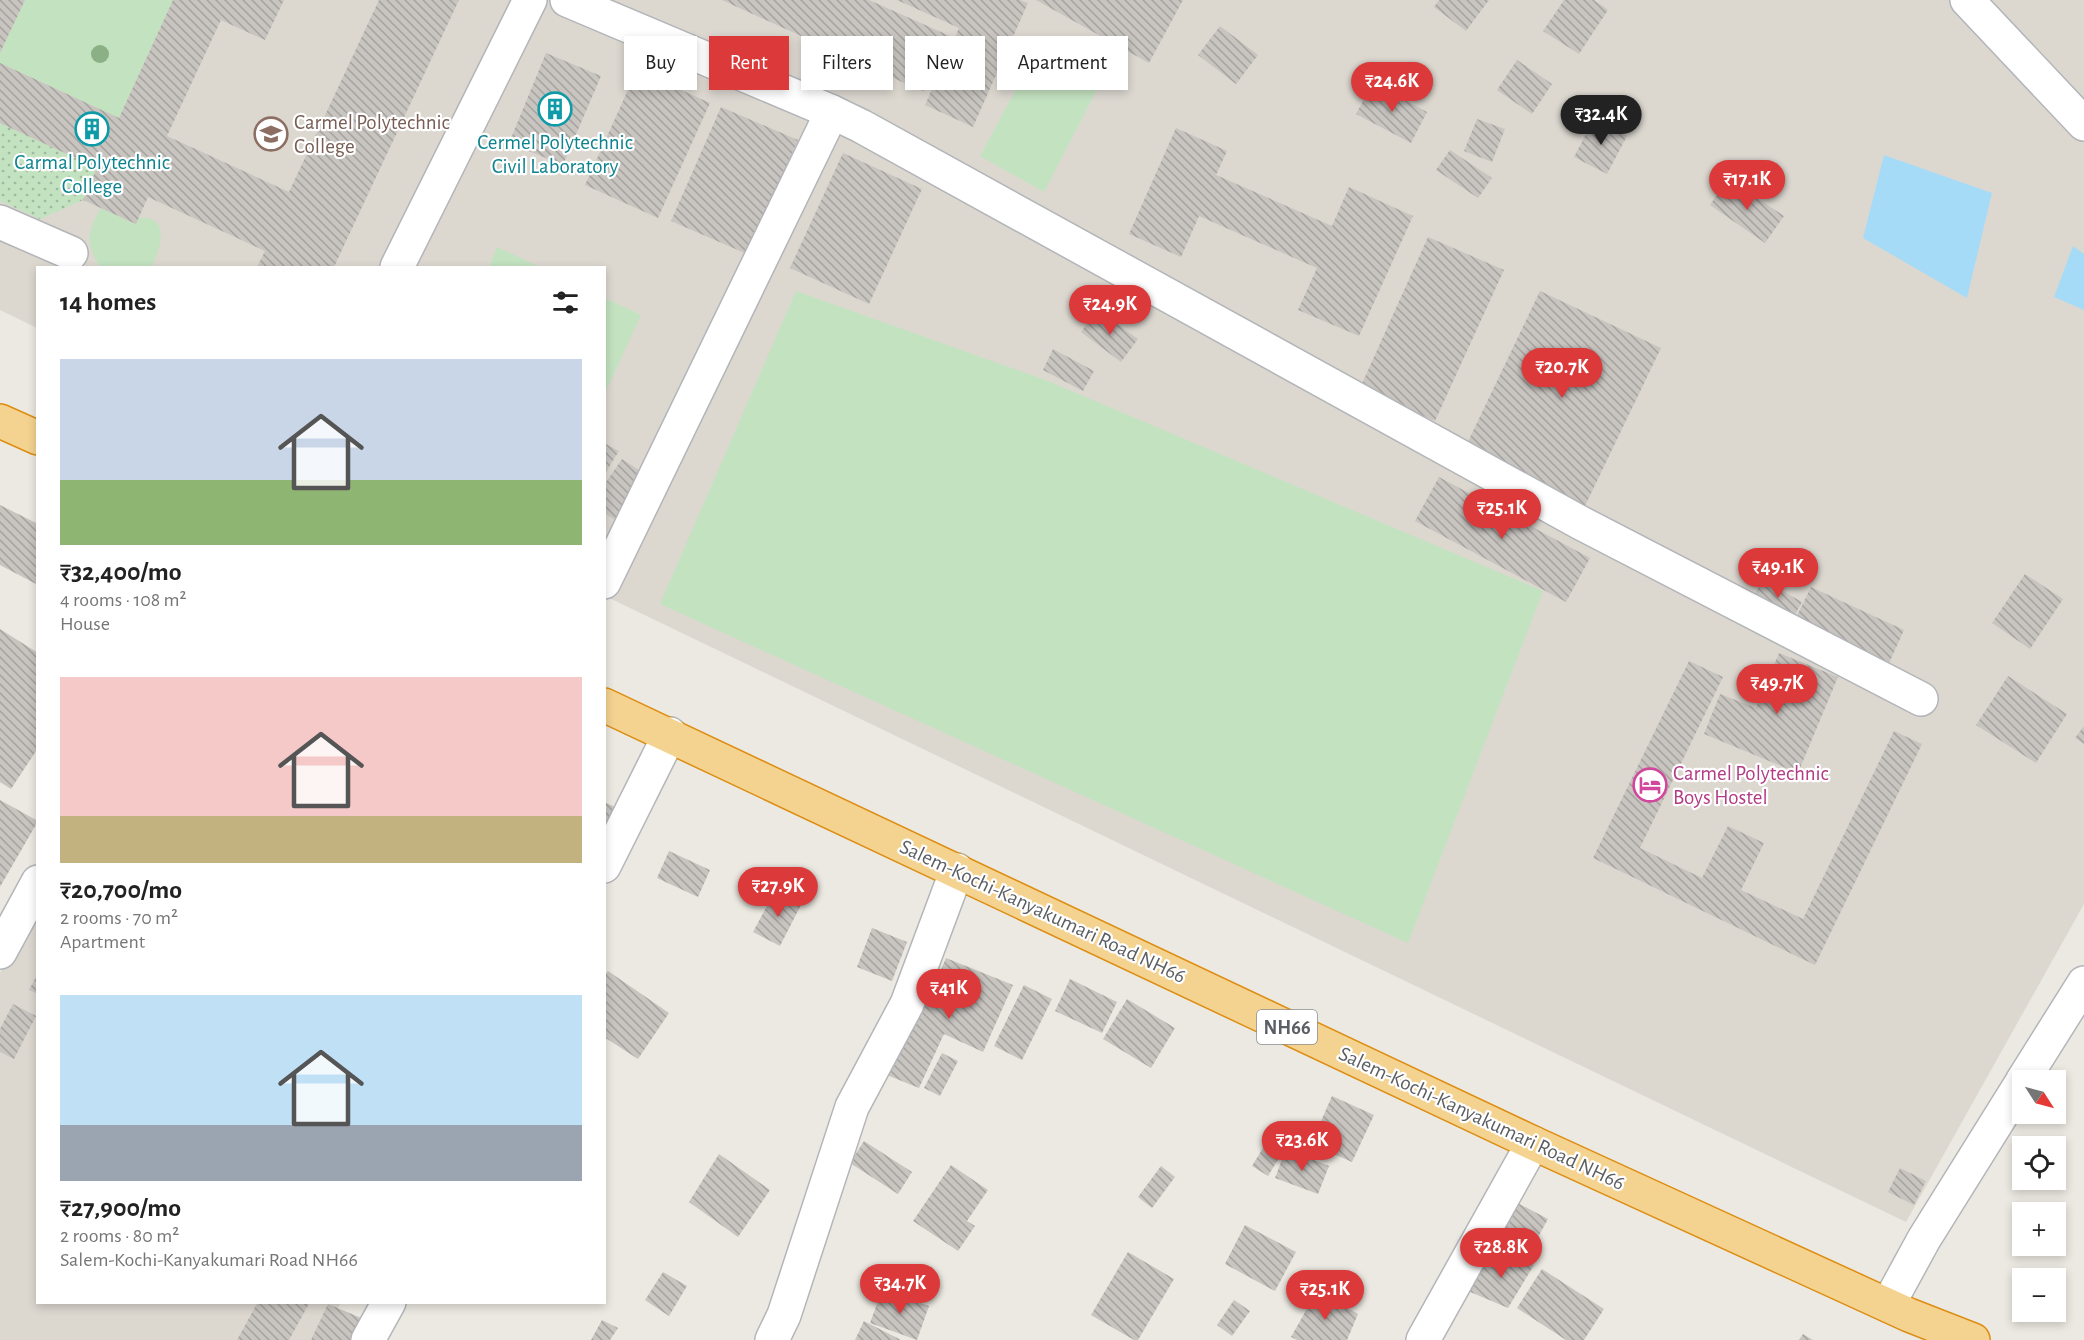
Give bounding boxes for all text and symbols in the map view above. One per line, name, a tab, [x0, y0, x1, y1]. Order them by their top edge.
chip: Buy	[624, 36, 697, 90]
chip: Rent	[709, 36, 789, 90]
chip: Filters	[801, 36, 893, 90]
chip: New	[905, 36, 985, 90]
chip: Apartment	[997, 36, 1128, 90]
pin: ₹24.6K	[1343, 62, 1441, 113]
text: ₹24.6K	[1365, 71, 1419, 91]
building icon: Cermel Polytechnic Civil Laboratory	[537, 91, 573, 127]
pin: ₹32.4K	[1552, 95, 1650, 146]
text: ₹32.4K	[1575, 104, 1627, 124]
building icon: Carmal Polytechnic College	[74, 111, 110, 147]
place label: Carmel Polytechnic College	[294, 112, 450, 157]
school or university icon: Carmel Polytechnic College	[253, 116, 289, 152]
place label: Cermel Polytechnic Civil Laboratory	[477, 132, 633, 177]
place label: Carmal Polytechnic College	[14, 152, 170, 197]
pin: ₹17.1K	[1698, 160, 1796, 211]
text: ₹17.1K	[1723, 169, 1771, 189]
pin: ₹24.9K	[1061, 285, 1159, 336]
icon: filters	[549, 286, 582, 319]
text: 14 homes	[60, 289, 156, 315]
text: ₹24.9K	[1083, 294, 1137, 314]
pin: ₹20.7K	[1513, 348, 1611, 399]
text: ₹20.7K	[1535, 357, 1589, 377]
icon: home	[267, 398, 375, 506]
pin: ₹25.1K	[1453, 489, 1551, 540]
text: ₹25.1K	[1477, 498, 1527, 518]
pin: ₹49.1K	[1729, 548, 1827, 599]
text: ₹49.1K	[1752, 557, 1804, 577]
text: ₹32,400/mo	[60, 559, 182, 585]
text: 4 rooms · 108 m²	[60, 590, 187, 610]
text: House	[60, 614, 110, 634]
pin: ₹49.7K	[1728, 664, 1826, 715]
text: ₹49.7K	[1751, 673, 1804, 693]
icon: home	[267, 716, 375, 824]
place label: Carmel Polytechnic Boys Hostel	[1673, 763, 1829, 808]
hotel icon: Carmel Polytechnic Boys Hostel	[1632, 767, 1668, 803]
street label: Salem-Kochi-Kanyakumari Road NH66	[897, 836, 1189, 987]
pin: ₹27.9K	[729, 867, 827, 918]
text: ₹27.9K	[752, 876, 804, 896]
text: ₹20,700/mo	[60, 877, 182, 903]
text: 2 rooms · 70 m²	[60, 908, 178, 928]
text: Apartment	[60, 932, 145, 952]
pin: ₹41K	[913, 969, 985, 1020]
text: ₹41K	[930, 978, 968, 998]
road number: NH66	[1257, 1010, 1317, 1044]
icon: home	[267, 1034, 375, 1142]
street label: Salem-Kochi-Kanyakumari Road NH66	[1336, 1043, 1628, 1194]
north arrow	[2012, 1070, 2066, 1124]
map controls	[2012, 1070, 2066, 1322]
pin: ₹23.6K	[1253, 1121, 1351, 1172]
text: ₹23.6K	[1276, 1130, 1328, 1150]
button: locate	[2012, 1136, 2066, 1190]
text: ₹27,900/mo	[60, 1195, 181, 1221]
button: +	[2012, 1202, 2066, 1256]
text: 2 rooms · 80 m²	[60, 1226, 179, 1246]
pin: ₹28.8K	[1452, 1228, 1550, 1279]
text: ₹28.8K	[1474, 1237, 1528, 1257]
text: Salem-Kochi-Kanyakumari Road NH66	[60, 1250, 358, 1270]
pin: ₹34.7K	[851, 1264, 949, 1315]
button: −	[2012, 1268, 2066, 1322]
pin: ₹25.1K	[1276, 1270, 1374, 1321]
text: ₹34.7K	[874, 1273, 926, 1293]
text: ₹25.1K	[1300, 1279, 1350, 1299]

